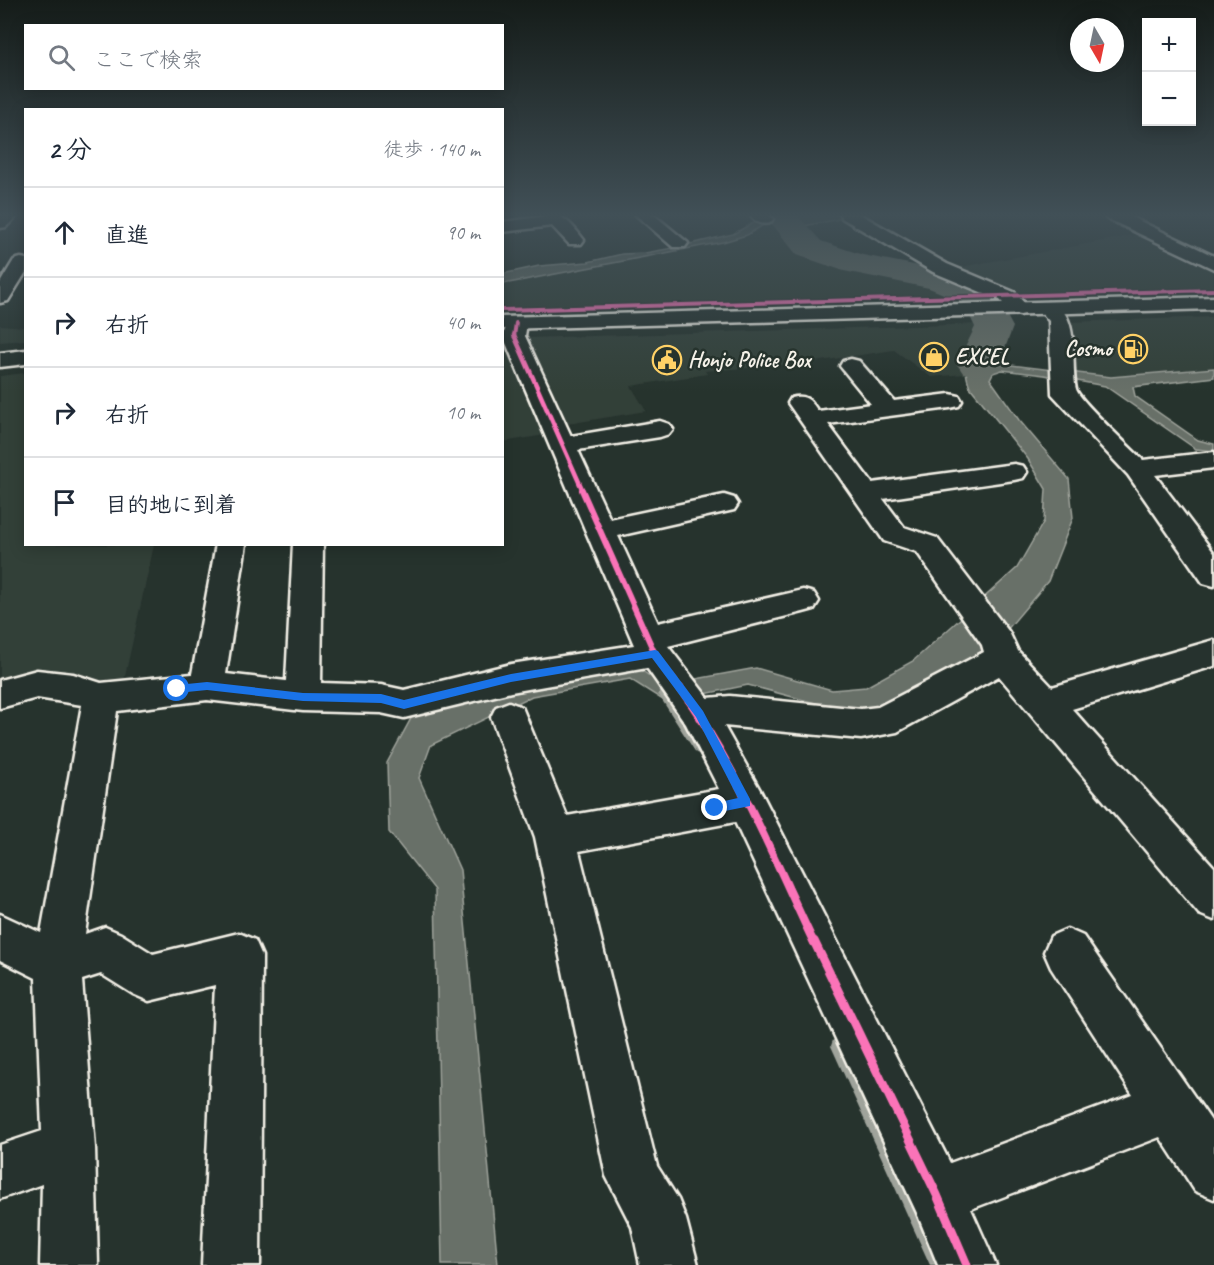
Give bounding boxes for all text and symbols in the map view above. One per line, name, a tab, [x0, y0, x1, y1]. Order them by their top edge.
north arrow	[1070, 18, 1124, 72]
map controls	[1142, 18, 1196, 126]
button: +	[1142, 18, 1196, 72]
search box	[24, 24, 504, 90]
icon: search	[45, 41, 78, 74]
text: ここで検索	[93, 46, 203, 74]
button: −	[1142, 72, 1196, 126]
text: 2 分	[48, 133, 92, 166]
text: 徒歩 · 140 m	[384, 137, 480, 162]
icon: ahead	[48, 216, 81, 249]
text: 90 m	[446, 220, 480, 245]
text: 直進	[105, 221, 149, 249]
icon: right	[48, 306, 81, 339]
text: 40 m	[446, 310, 480, 335]
text: 右折	[105, 311, 149, 339]
fuel station icon: Cosmo	[1117, 333, 1149, 365]
place label: Cosmo	[1064, 335, 1114, 363]
shop icon: EXCEL	[918, 341, 950, 373]
place label: EXCEL	[955, 343, 1010, 371]
public building icon: Honjo Police Box	[651, 344, 683, 376]
place label: Honjo Police Box	[688, 346, 813, 374]
icon: right	[48, 396, 81, 429]
text: 10 m	[446, 400, 480, 425]
text: 右折	[105, 401, 149, 429]
icon: arrive	[48, 486, 81, 519]
text: 目的地に到着	[105, 491, 237, 519]
route start	[163, 675, 189, 701]
route end	[701, 794, 727, 820]

